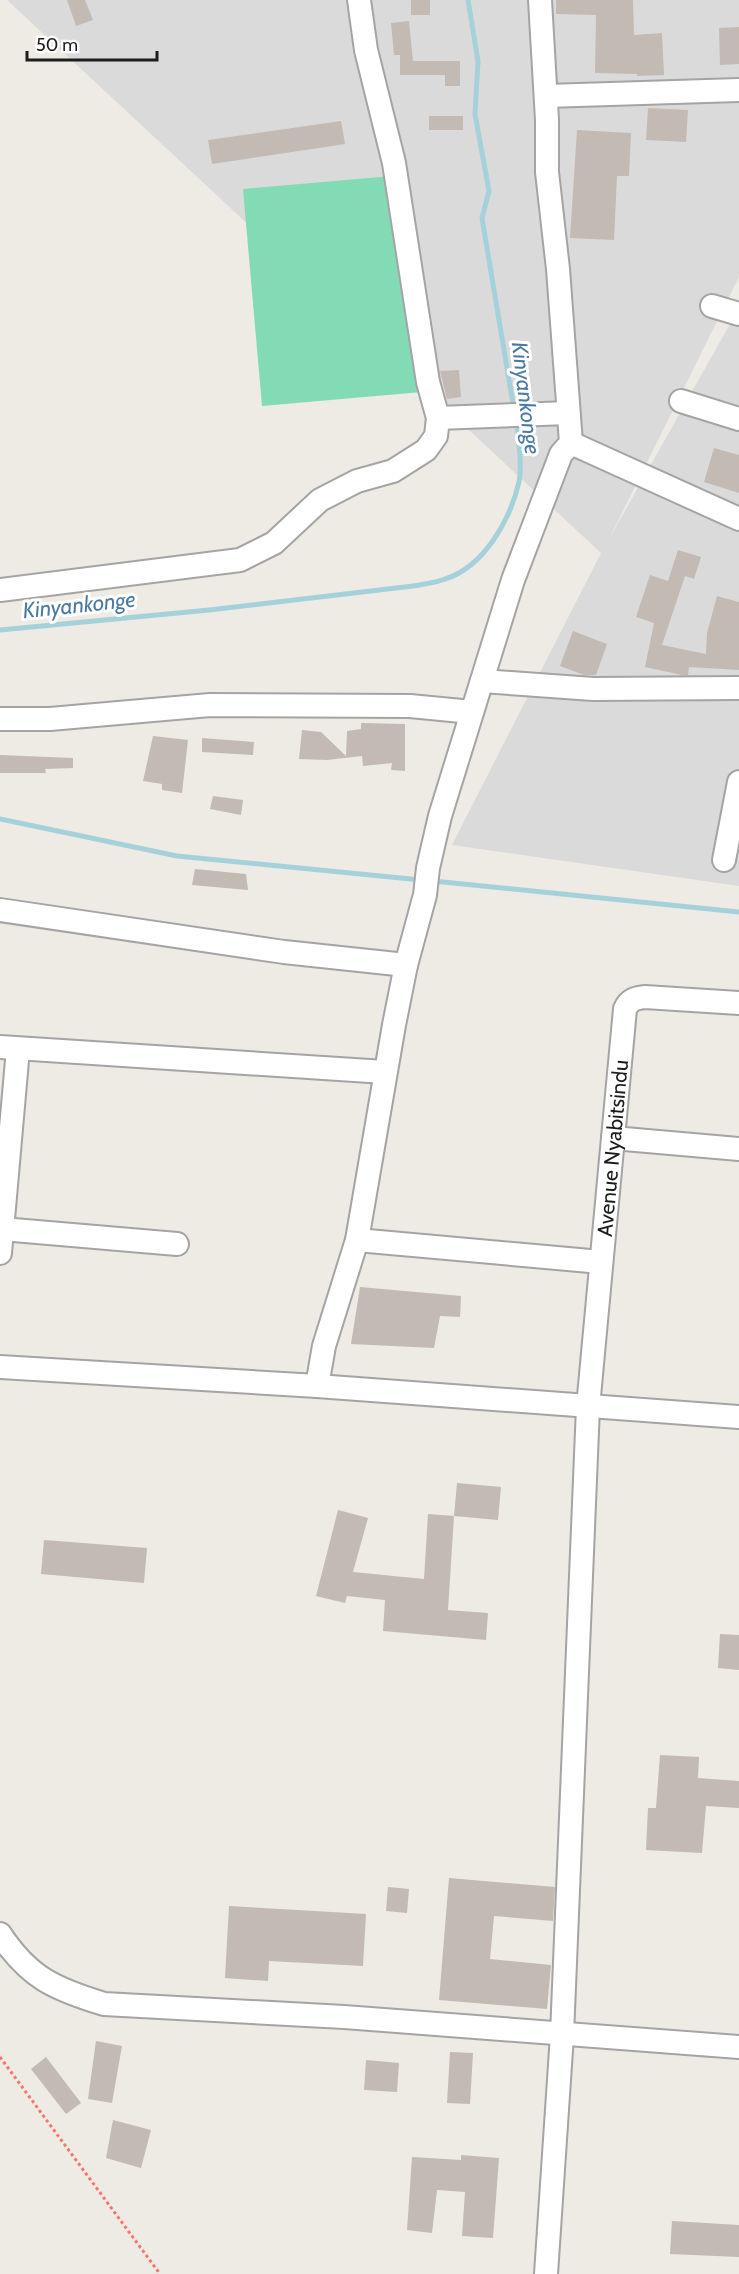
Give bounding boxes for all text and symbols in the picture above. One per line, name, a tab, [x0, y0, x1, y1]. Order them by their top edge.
scale bar	[27, 24, 158, 62]
text: 50 m	[36, 34, 78, 56]
water label: Kinyankonge	[506, 340, 546, 456]
water label: Kinyankonge	[21, 586, 137, 624]
street label: Avenue Nyabitsindu	[591, 1059, 633, 1238]

